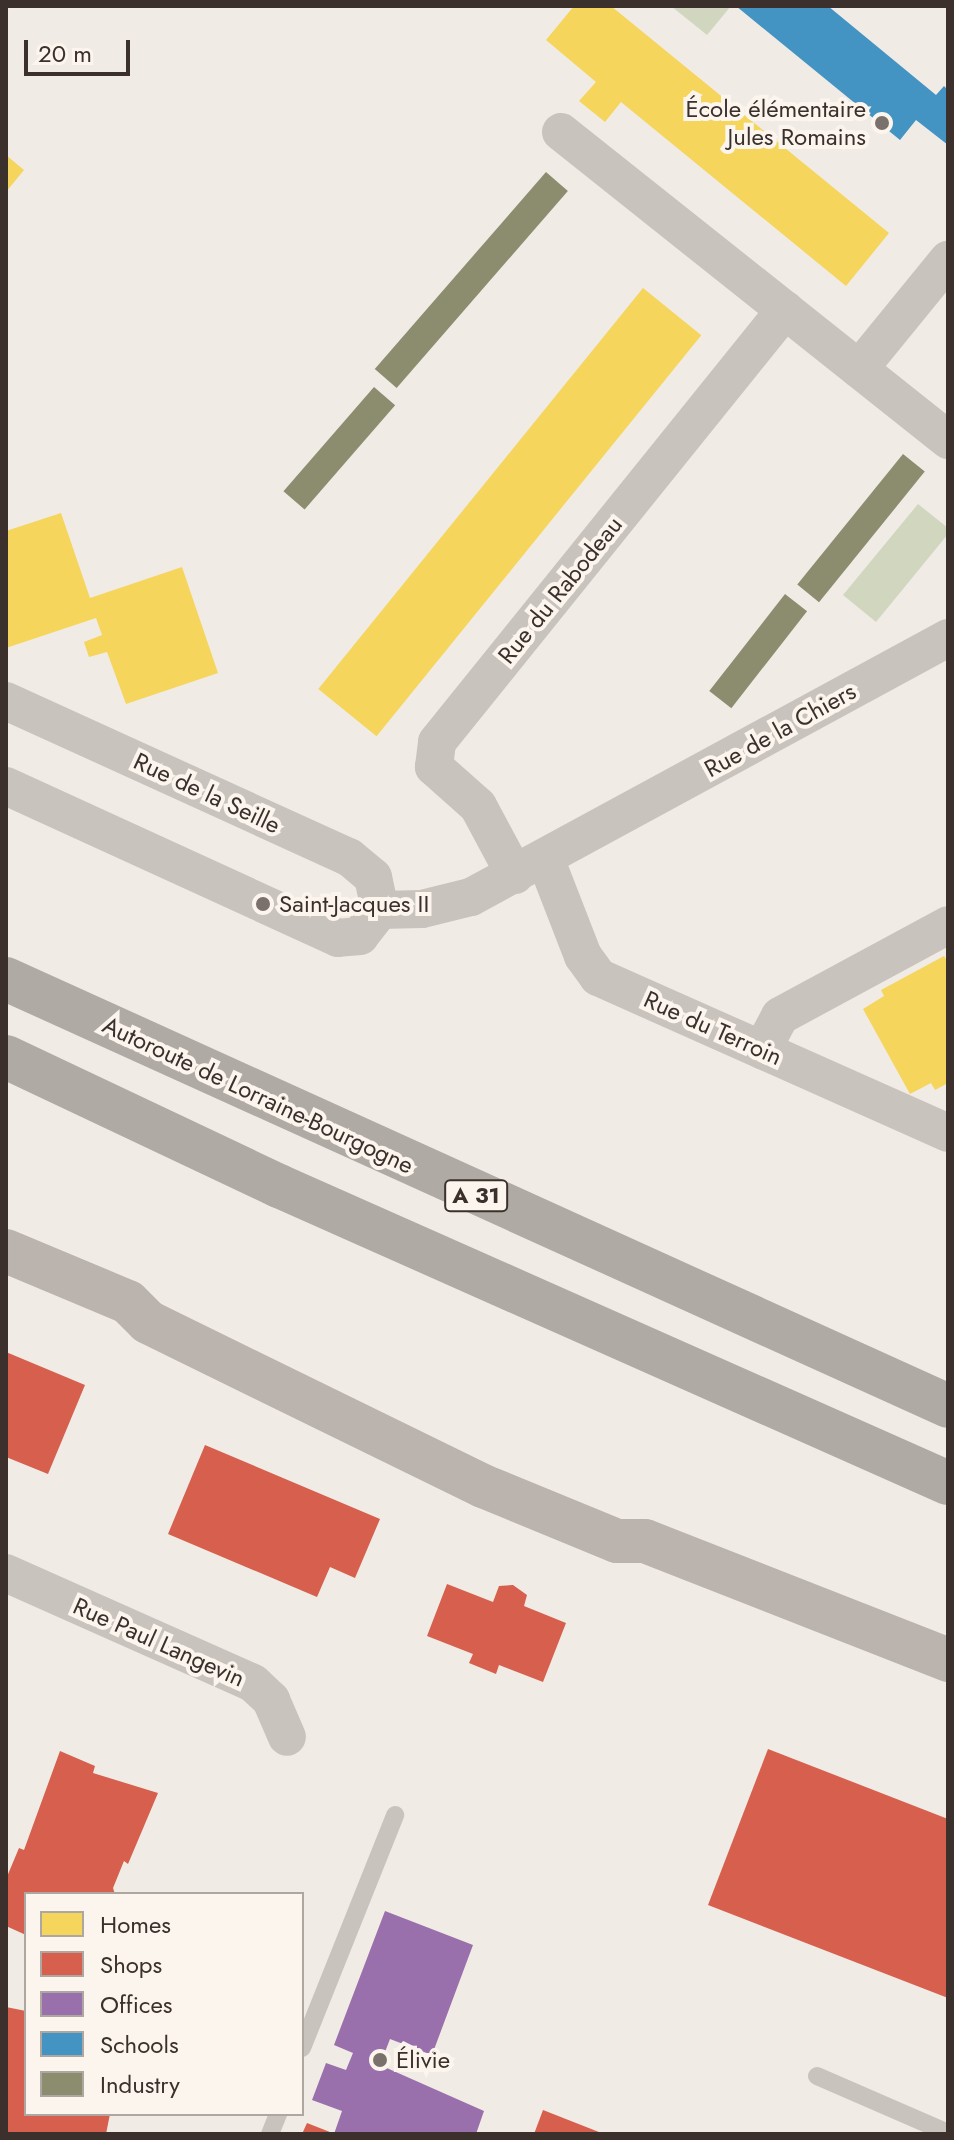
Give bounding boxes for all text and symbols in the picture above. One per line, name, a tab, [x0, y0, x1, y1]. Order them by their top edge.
scale bar	[28, 24, 134, 74]
text: 20 m	[38, 36, 92, 71]
place label: École élémentaire Jules Romains	[685, 95, 866, 151]
marker: École élémentaire Jules Romains	[873, 114, 891, 132]
street label: Rue du Rabodeau	[492, 511, 628, 669]
street label: Rue de la Chiers	[699, 677, 861, 783]
street label: Rue de la Seille	[129, 747, 285, 839]
place label: Saint-Jacques II	[279, 890, 429, 918]
marker: Saint-Jacques II	[254, 895, 272, 913]
street label: Rue du Terroin	[639, 985, 787, 1071]
street label: Autoroute de Lorraine-Bourgogne	[98, 1010, 418, 1180]
road number: A 31	[444, 1178, 508, 1214]
street label: Rue Paul Langevin	[69, 1591, 249, 1693]
legend	[24, 1892, 304, 2116]
text: Homes	[100, 1907, 171, 1942]
text: Shops	[100, 1947, 162, 1982]
text: Offices	[100, 1987, 172, 2022]
text: Schools	[100, 2027, 179, 2062]
place label: Élivie	[396, 2046, 450, 2074]
marker: Élivie	[371, 2051, 389, 2069]
text: Industry	[100, 2067, 180, 2102]

